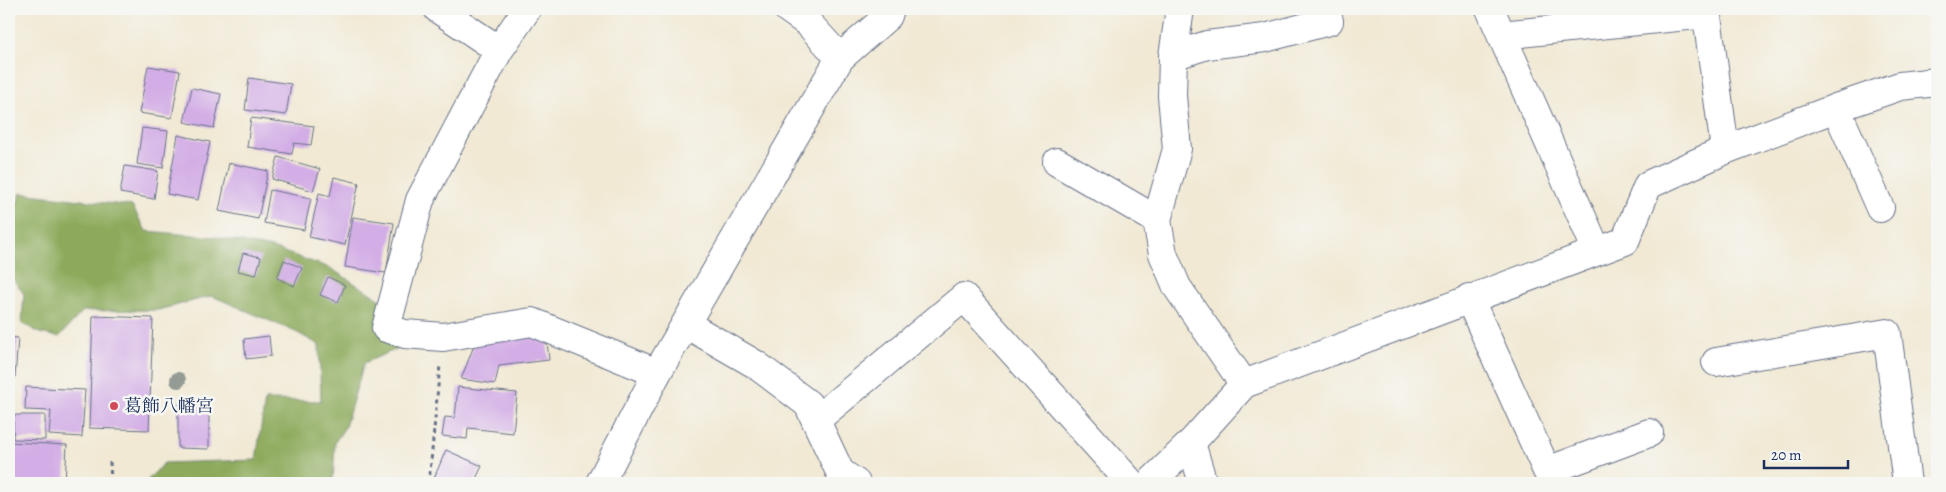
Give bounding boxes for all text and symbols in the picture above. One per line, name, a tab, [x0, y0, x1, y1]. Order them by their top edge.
place label: 葛飾八幡宮	[124, 394, 214, 418]
marker: 葛飾八幡宮	[108, 400, 120, 412]
scale bar	[1764, 437, 1847, 469]
text: 20 m	[1771, 445, 1802, 465]

